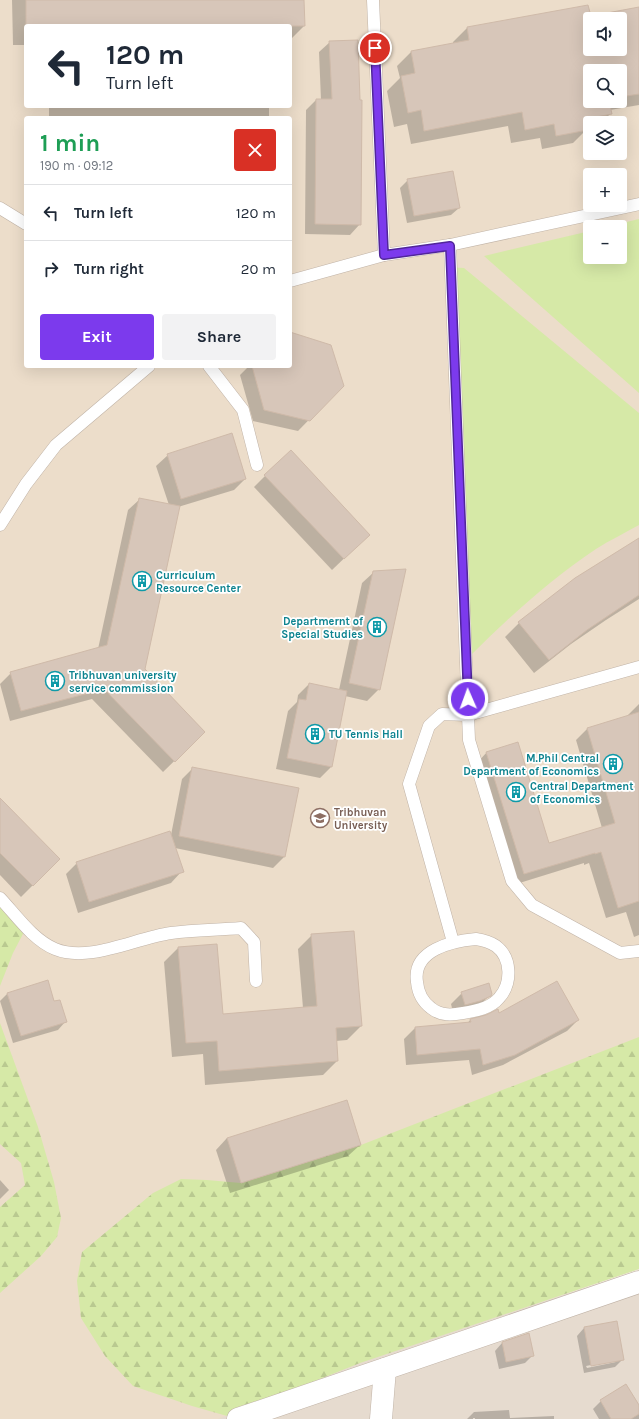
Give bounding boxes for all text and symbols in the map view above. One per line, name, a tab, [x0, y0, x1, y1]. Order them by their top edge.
map controls	[583, 12, 627, 264]
button: sound	[583, 12, 627, 56]
pin	[358, 31, 392, 65]
icon: arrive	[364, 37, 386, 59]
text: 120 m	[106, 38, 184, 71]
icon: left	[40, 40, 92, 92]
button: search	[583, 64, 627, 108]
text: Turn left	[106, 72, 174, 94]
button: layers	[583, 116, 627, 160]
text: 1 min	[40, 129, 100, 157]
button: close	[234, 129, 276, 171]
text: 190 m · 09:12	[40, 158, 113, 173]
button: +	[583, 168, 627, 212]
icon: left	[40, 202, 62, 224]
text: Turn left	[74, 204, 133, 222]
text: 120 m	[236, 204, 276, 222]
button: −	[583, 220, 627, 264]
icon: right	[40, 258, 62, 280]
text: Turn right	[74, 260, 144, 278]
text: 20 m	[241, 260, 276, 278]
button: Exit	[40, 314, 154, 360]
button: Share	[162, 314, 276, 360]
place label: Curriculum Resource Center	[156, 569, 241, 595]
building icon: Curriculum Resource Center	[131, 570, 153, 592]
place label: Departmernt of Special Studies	[281, 615, 364, 641]
building icon: Departmernt of Special Studies	[366, 616, 388, 638]
place label: Tribhuvan university service commission	[69, 669, 177, 695]
building icon: Tribhuvan university service commission	[44, 670, 66, 692]
position arrow	[447, 678, 489, 720]
building icon: TU Tennis Hall	[304, 723, 326, 745]
place label: TU Tennis Hall	[329, 728, 403, 741]
place label: M.Phil Central Department of Economics	[463, 752, 599, 778]
building icon: M.Phil Central Department of Economics	[602, 753, 624, 775]
place label: Central Department of Economics	[530, 780, 634, 806]
building icon: Central Department of Economics	[505, 781, 527, 803]
place label: Tribhuvan University	[334, 806, 388, 832]
school or university icon: Tribhuvan University	[309, 807, 331, 829]

